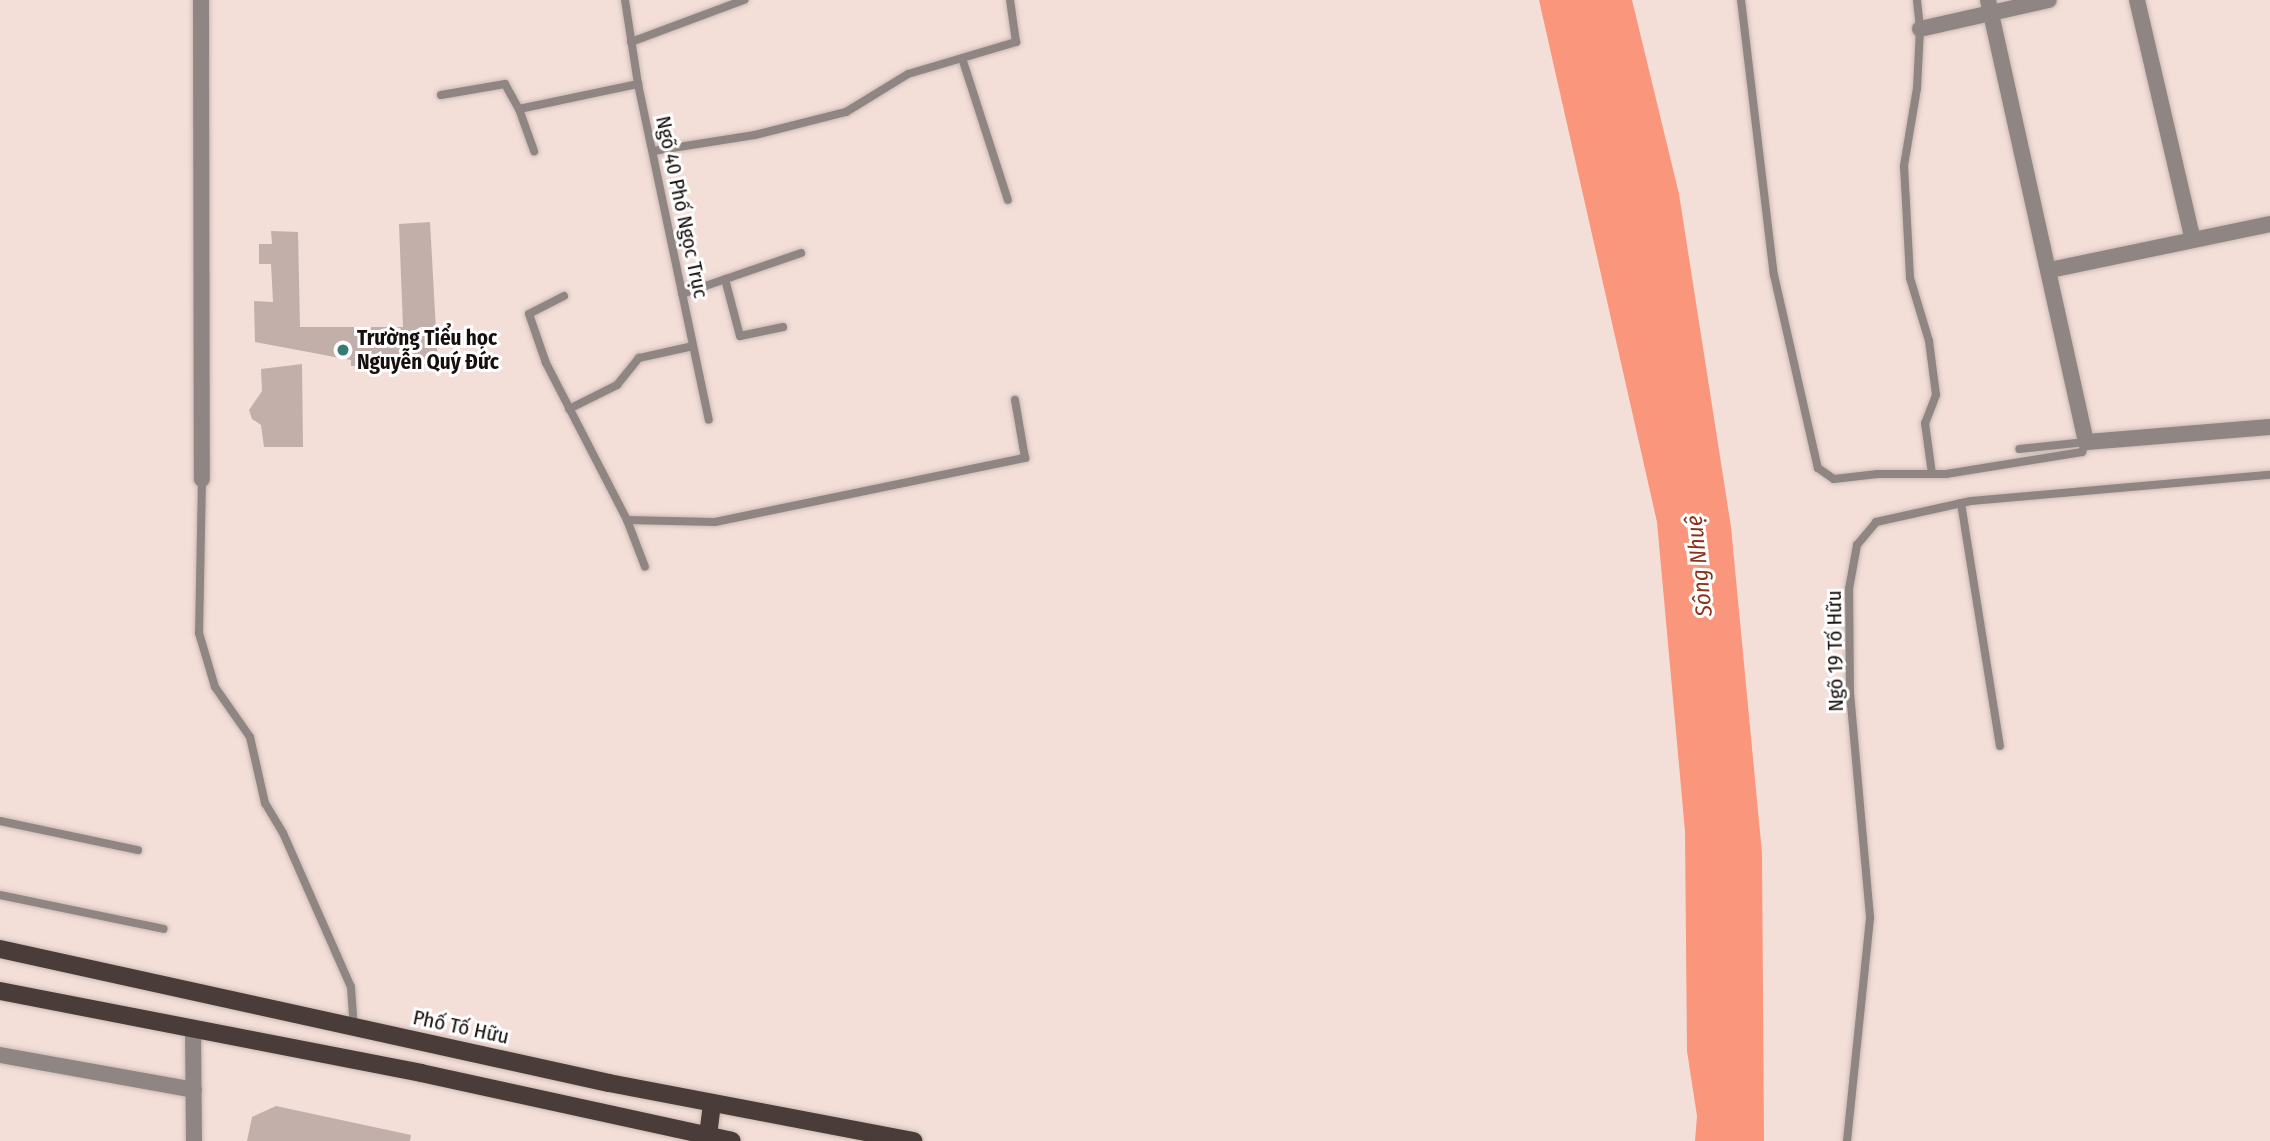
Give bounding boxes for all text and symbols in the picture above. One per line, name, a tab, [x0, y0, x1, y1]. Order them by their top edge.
street label: Ngõ 40 Phố Ngọc Trục	[650, 114, 714, 300]
place label: Trường Tiểu học Nguyễn Quý Đức	[357, 325, 499, 375]
marker: Trường Tiểu học Nguyễn Quý Đức	[335, 342, 351, 358]
water label: Sông Nhuệ	[1680, 514, 1718, 618]
street label: Ngõ 19 Tố Hữu	[1821, 590, 1849, 712]
street label: Phố Tố Hữu	[411, 1005, 511, 1049]

